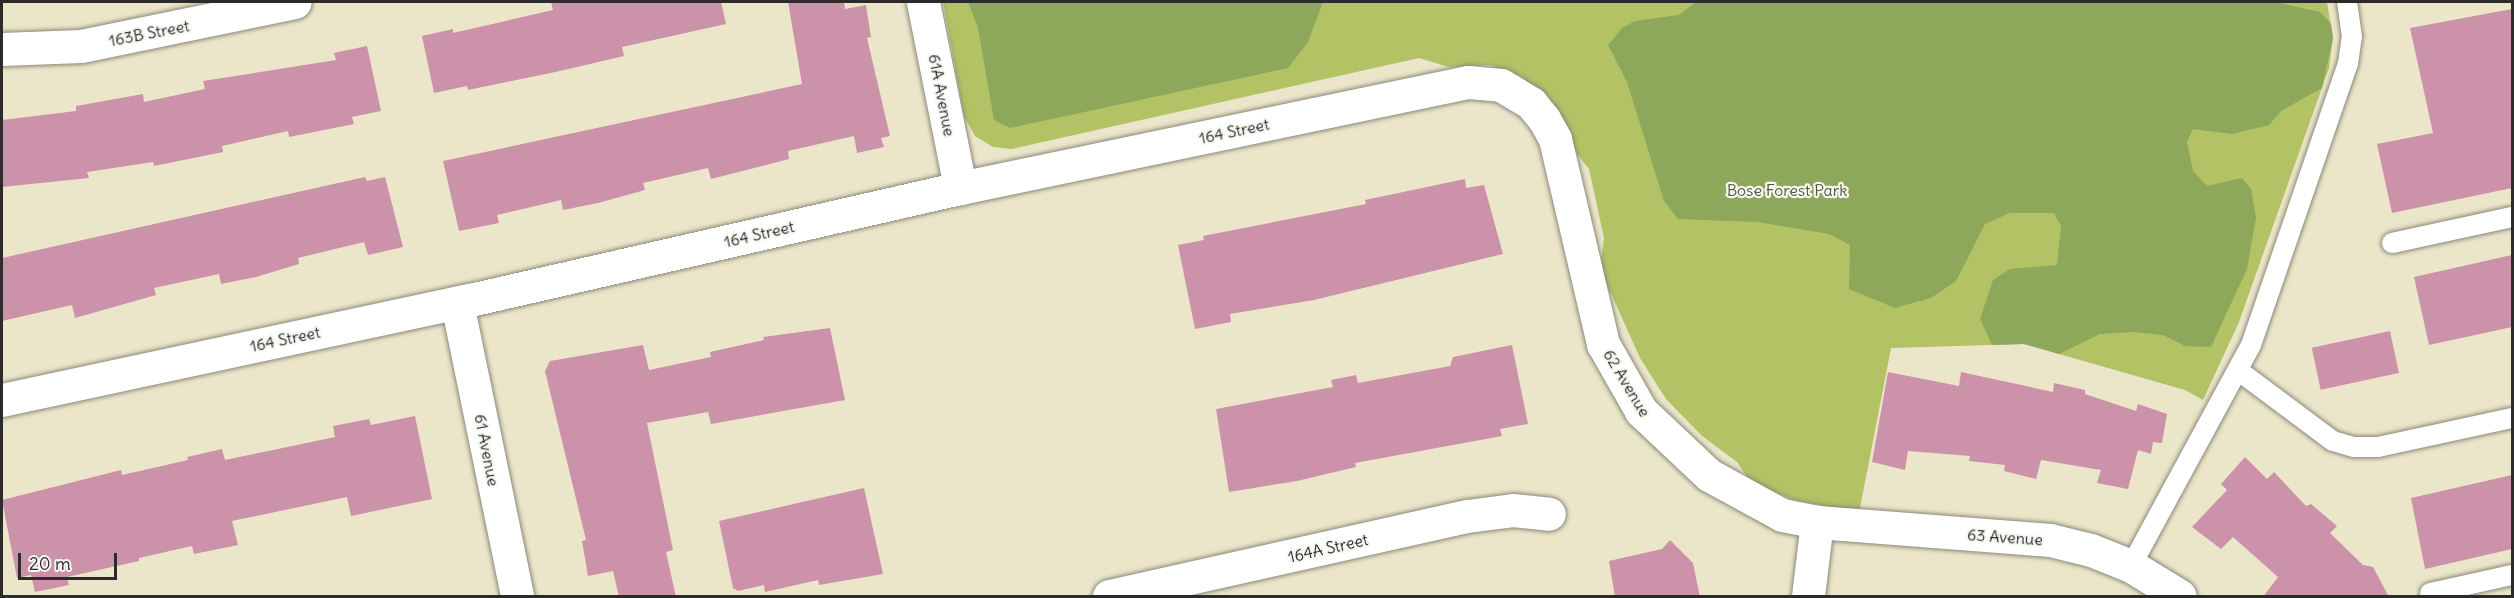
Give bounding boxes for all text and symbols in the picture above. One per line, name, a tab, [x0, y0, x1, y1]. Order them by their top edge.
street label: 163B Street	[107, 16, 191, 50]
street label: 61A Avenue	[925, 52, 959, 138]
street label: 164 Street	[1197, 114, 1271, 148]
park label: Bose Forest Park	[1727, 180, 1847, 200]
street label: 164 Street	[722, 217, 796, 251]
street label: 164 Street	[248, 322, 322, 356]
street label: 62 Avenue	[1599, 346, 1655, 420]
street label: 61 Avenue	[471, 412, 503, 488]
street label: 63 Avenue	[1967, 525, 2043, 549]
street label: 164A Street	[1286, 529, 1370, 567]
scale bar	[21, 541, 120, 579]
text: 20 m	[29, 552, 71, 575]

